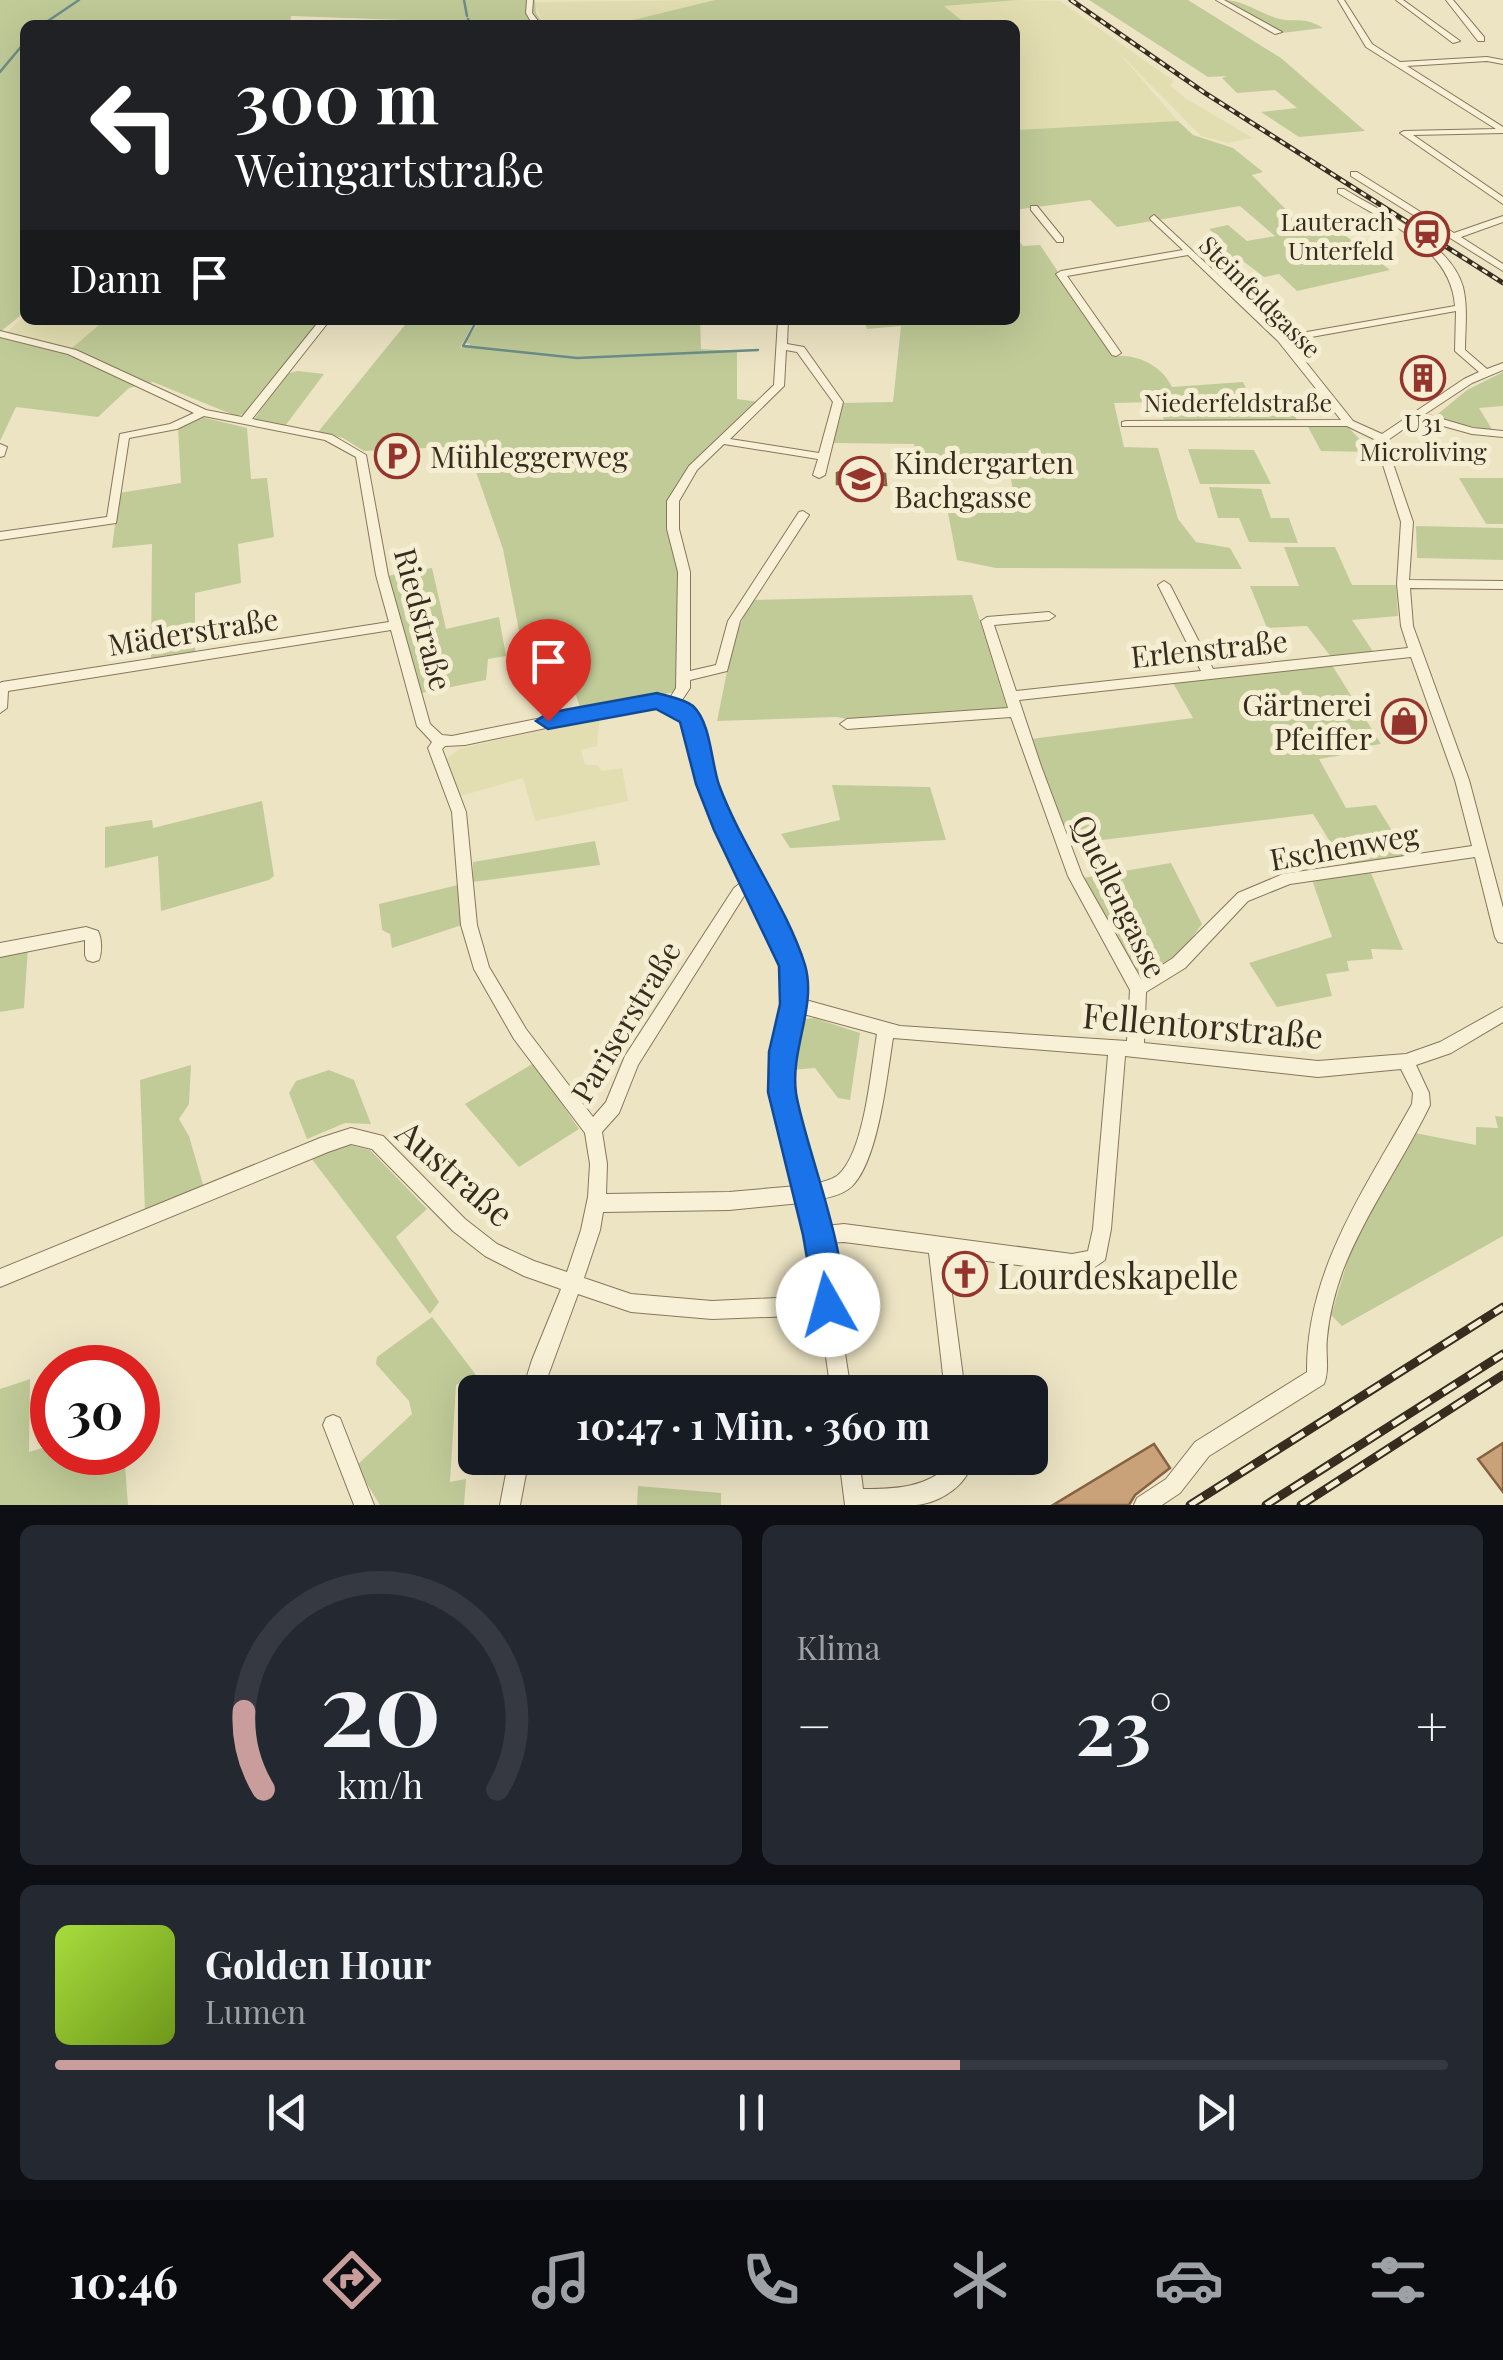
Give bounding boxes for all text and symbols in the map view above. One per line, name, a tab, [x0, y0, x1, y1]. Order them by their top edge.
text: 300 m	[235, 48, 439, 142]
icon: left	[70, 60, 200, 190]
text: Weingartstraße	[235, 138, 544, 198]
place label: Lauterach Unterfeld	[1280, 204, 1394, 266]
station icon: Lauterach Unterfeld	[1404, 211, 1450, 257]
street label: Steinfeldgasse	[1193, 228, 1329, 364]
icon: arrive	[182, 250, 237, 305]
text: Dann	[70, 252, 162, 303]
building icon: U31 Microliving	[1400, 355, 1446, 401]
street label: Niederfeldstraße	[1144, 385, 1332, 418]
place label: U31 Microliving	[1359, 405, 1487, 467]
parking icon: Mühleggerweg	[374, 433, 420, 479]
place label: Mühleggerweg	[430, 436, 628, 476]
place label: Kindergarten Bachgasse	[894, 442, 1074, 516]
school or university icon: Kindergarten Bachgasse	[838, 456, 884, 502]
street label: Riedstraße	[386, 543, 462, 695]
street label: Mäderstraße	[105, 598, 281, 664]
pin	[506, 619, 591, 722]
street label: Erlenstraße	[1129, 620, 1289, 676]
icon: arrive	[521, 634, 576, 689]
place label: Gärtnerei Pfeiffer	[1242, 684, 1372, 758]
shop icon: Gärtnerei Pfeiffer	[1381, 698, 1427, 744]
street label: Quellengasse	[1063, 808, 1177, 984]
street label: Eschenweg	[1266, 813, 1422, 879]
street label: Pariserstraße	[561, 933, 689, 1109]
street label: Fellentorstraße	[1081, 990, 1325, 1058]
street label: Austraße	[387, 1108, 524, 1236]
church icon: Lourdeskapelle	[942, 1251, 988, 1297]
place label: Lourdeskapelle	[998, 1251, 1238, 1298]
position arrow	[776, 1253, 880, 1357]
speed limit sign: 30	[30, 1345, 160, 1475]
text: 10:47 · 1 Min. · 360 m	[576, 1399, 930, 1450]
text: Klima	[797, 1625, 880, 1668]
text: 20	[320, 1634, 441, 1773]
text: 23°	[1075, 1674, 1172, 1774]
text: −	[797, 1687, 832, 1761]
text: +	[1416, 1687, 1448, 1761]
text: km/h	[338, 1760, 424, 1808]
text: Golden Hour	[205, 1938, 431, 1989]
text: Lumen	[205, 1989, 306, 2032]
icon: previous	[260, 2085, 315, 2140]
icon: pause	[724, 2085, 779, 2140]
icon: next	[1188, 2085, 1243, 2140]
icon: directions	[317, 2245, 387, 2315]
icon: music	[526, 2245, 596, 2315]
icon: phone	[736, 2245, 806, 2315]
icon: climate	[945, 2245, 1015, 2315]
icon: car	[1154, 2245, 1224, 2315]
icon: filters	[1363, 2245, 1433, 2315]
text: 10:46	[70, 2250, 178, 2310]

